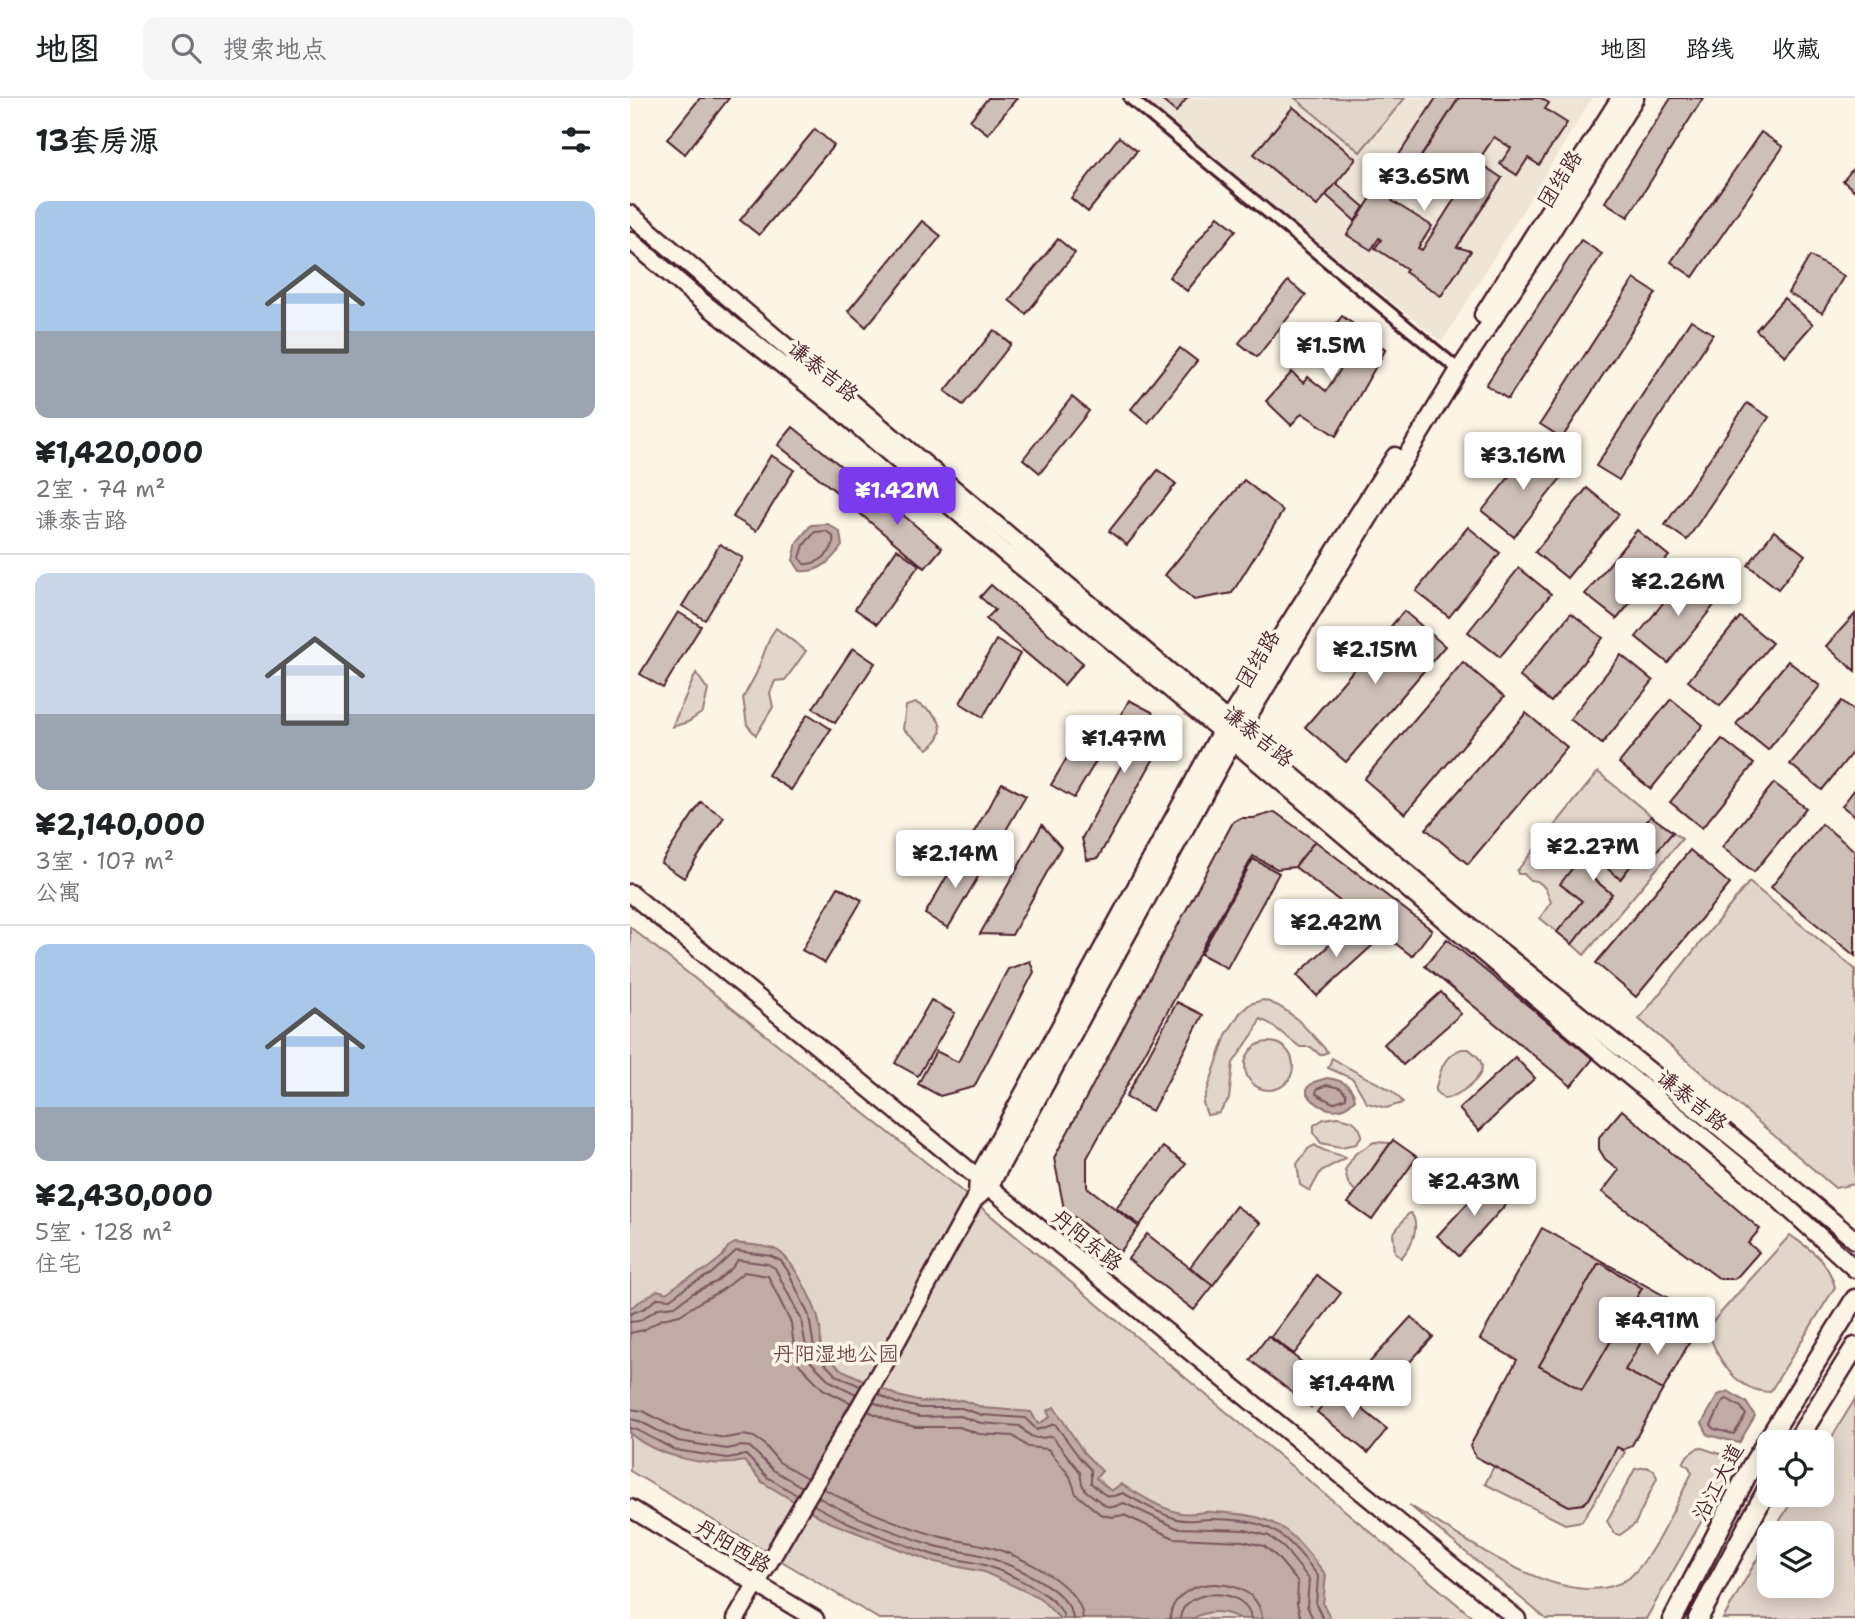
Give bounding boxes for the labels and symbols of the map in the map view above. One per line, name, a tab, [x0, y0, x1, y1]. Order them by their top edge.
street label: 团结路	[1531, 145, 1589, 213]
pin: ¥3.65M	[1367, 153, 1481, 213]
pin: ¥1.5M	[1282, 322, 1380, 382]
street label: 谦泰吉路	[782, 334, 864, 408]
pin: ¥3.16M	[1466, 432, 1580, 492]
pin: ¥1.42M	[840, 468, 954, 527]
pin: ¥2.26M	[1621, 559, 1735, 618]
street label: 团结路	[1230, 625, 1286, 693]
pin: ¥2.15M	[1318, 626, 1432, 686]
street label: 谦泰吉路	[1217, 699, 1299, 773]
pin: ¥1.47M	[1067, 716, 1181, 775]
pin: ¥2.27M	[1536, 824, 1650, 883]
pin: ¥2.14M	[898, 830, 1012, 890]
pin: ¥2.42M	[1279, 900, 1393, 959]
street label: 谦泰吉路	[1651, 1063, 1733, 1137]
pin: ¥2.43M	[1417, 1158, 1531, 1218]
street label: 丹阳东路	[1046, 1203, 1128, 1277]
pin: ¥4.91M	[1600, 1298, 1714, 1357]
park label: 丹阳湿地公园	[773, 1340, 899, 1368]
pin: ¥1.44M	[1295, 1360, 1409, 1420]
street label: 沿江大道	[1686, 1438, 1750, 1526]
street label: 丹阳西路	[690, 1512, 776, 1580]

